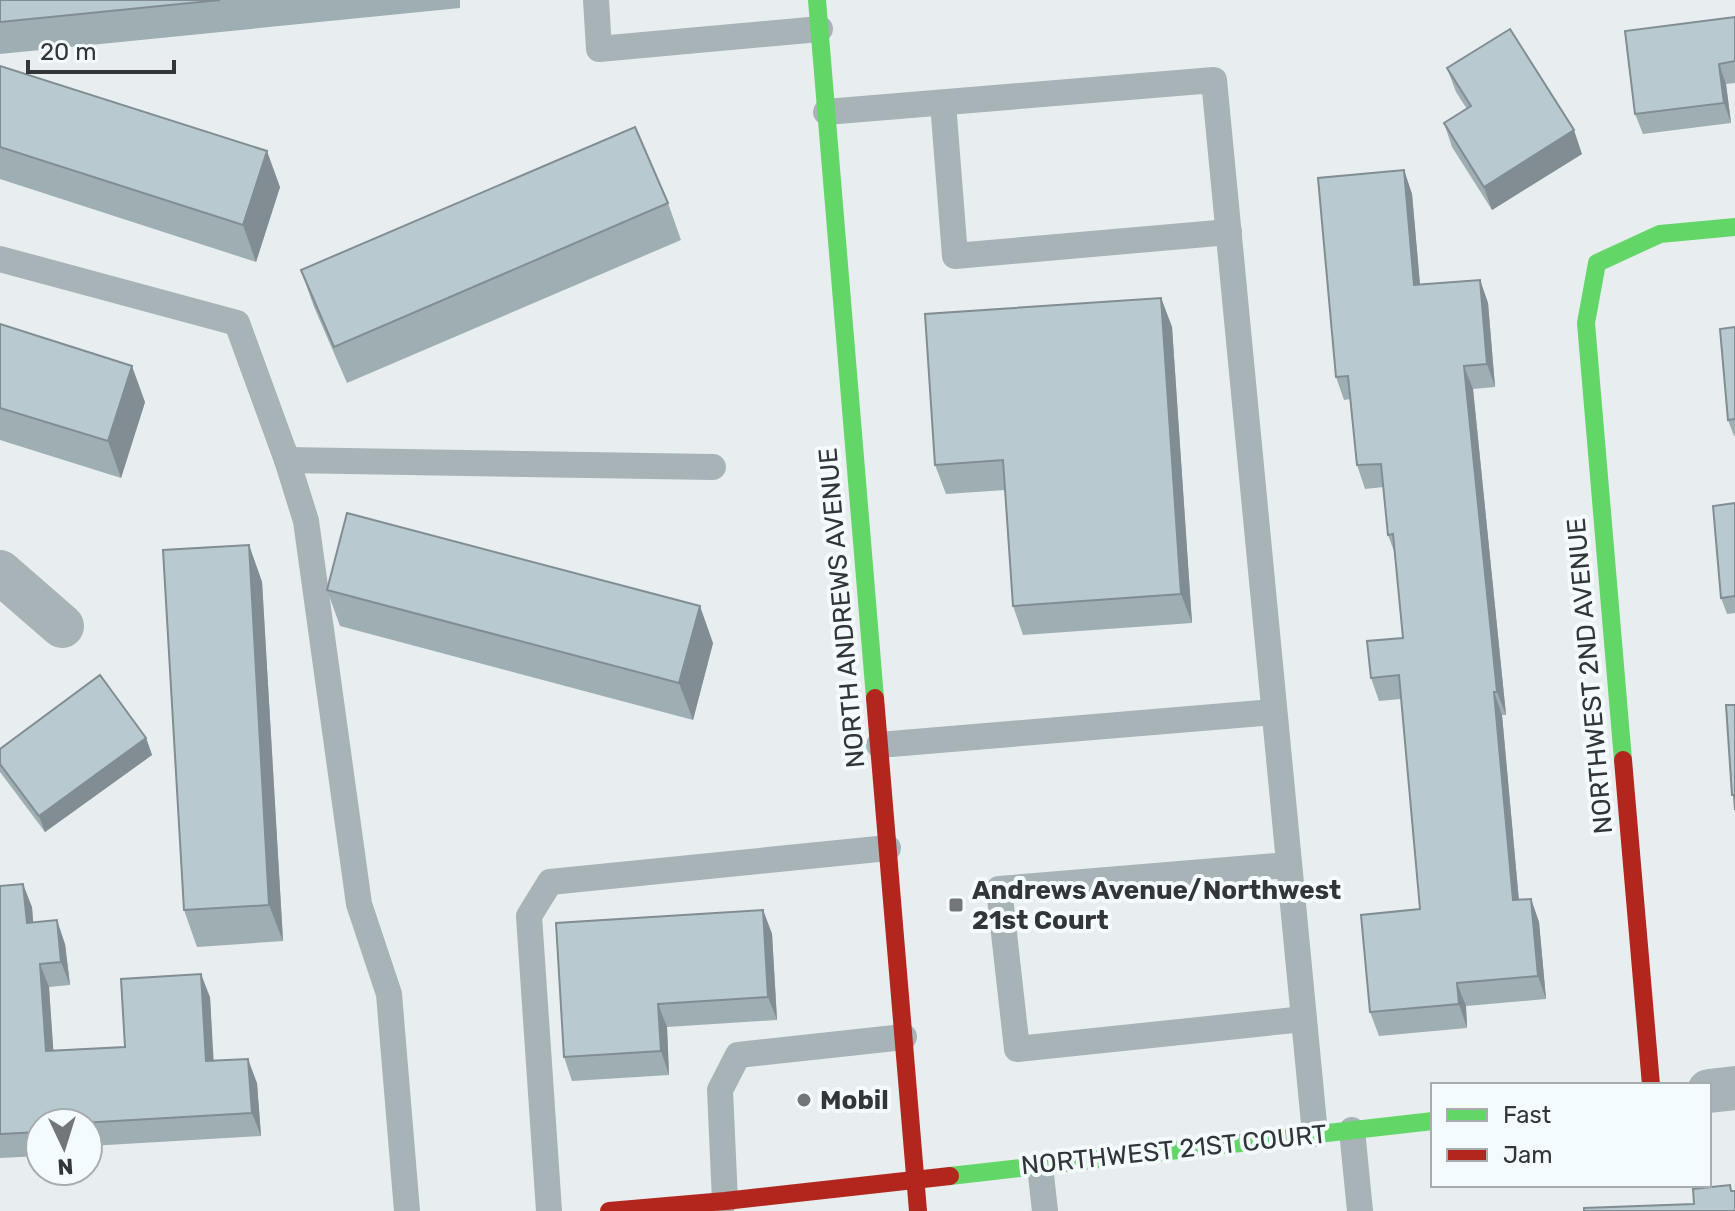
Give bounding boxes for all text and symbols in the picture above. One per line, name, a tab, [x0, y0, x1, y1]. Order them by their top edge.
scale bar	[28, 24, 174, 74]
text: 20 m	[40, 38, 97, 66]
street label: NORTH ANDREWS AVENUE	[813, 447, 871, 769]
street label: NORTHWEST 2ND AVENUE	[1561, 517, 1619, 835]
place label: Andrews Avenue/Northwest 21st Court	[972, 875, 1341, 936]
marker: Andrews Avenue/Northwest 21st Court	[947, 896, 965, 914]
legend	[1431, 1083, 1711, 1187]
place label: Mobil	[820, 1085, 889, 1116]
marker: Mobil	[795, 1091, 813, 1109]
text: Fast	[1503, 1101, 1551, 1129]
north arrow	[24, 1107, 104, 1187]
street label: NORTHWEST 21ST COURT	[1019, 1119, 1329, 1181]
text: Jam	[1503, 1141, 1553, 1169]
text: N	[57, 1152, 74, 1180]

